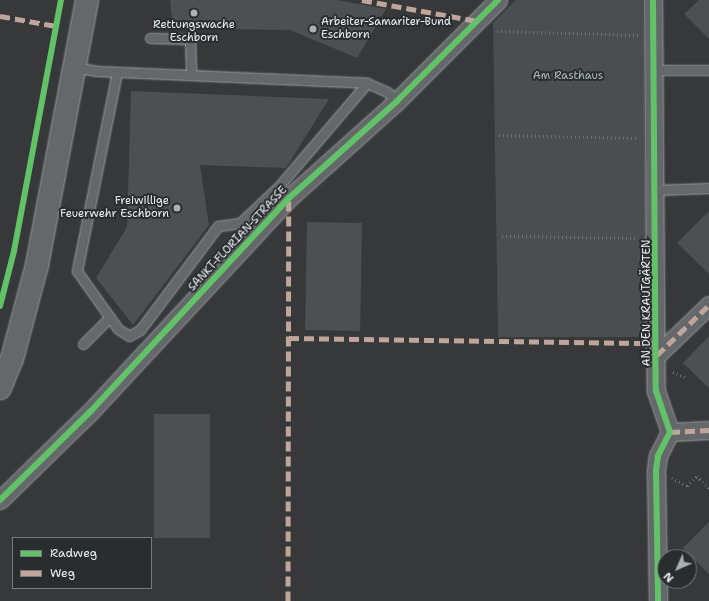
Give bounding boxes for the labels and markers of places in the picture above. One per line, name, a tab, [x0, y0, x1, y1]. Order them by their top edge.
marker: Rettungswache Eschborn	[189, 8, 199, 18]
place label: Arbeiter-Samariter-Bund Eschborn	[321, 16, 451, 42]
place label: Rettungswache Eschborn	[153, 19, 235, 45]
marker: Arbeiter-Samariter-Bund Eschborn	[308, 24, 318, 34]
place label: Freiwillige Feuerwehr Eschborn	[60, 195, 169, 221]
marker: Freiwillige Feuerwehr Eschborn	[172, 203, 182, 213]

